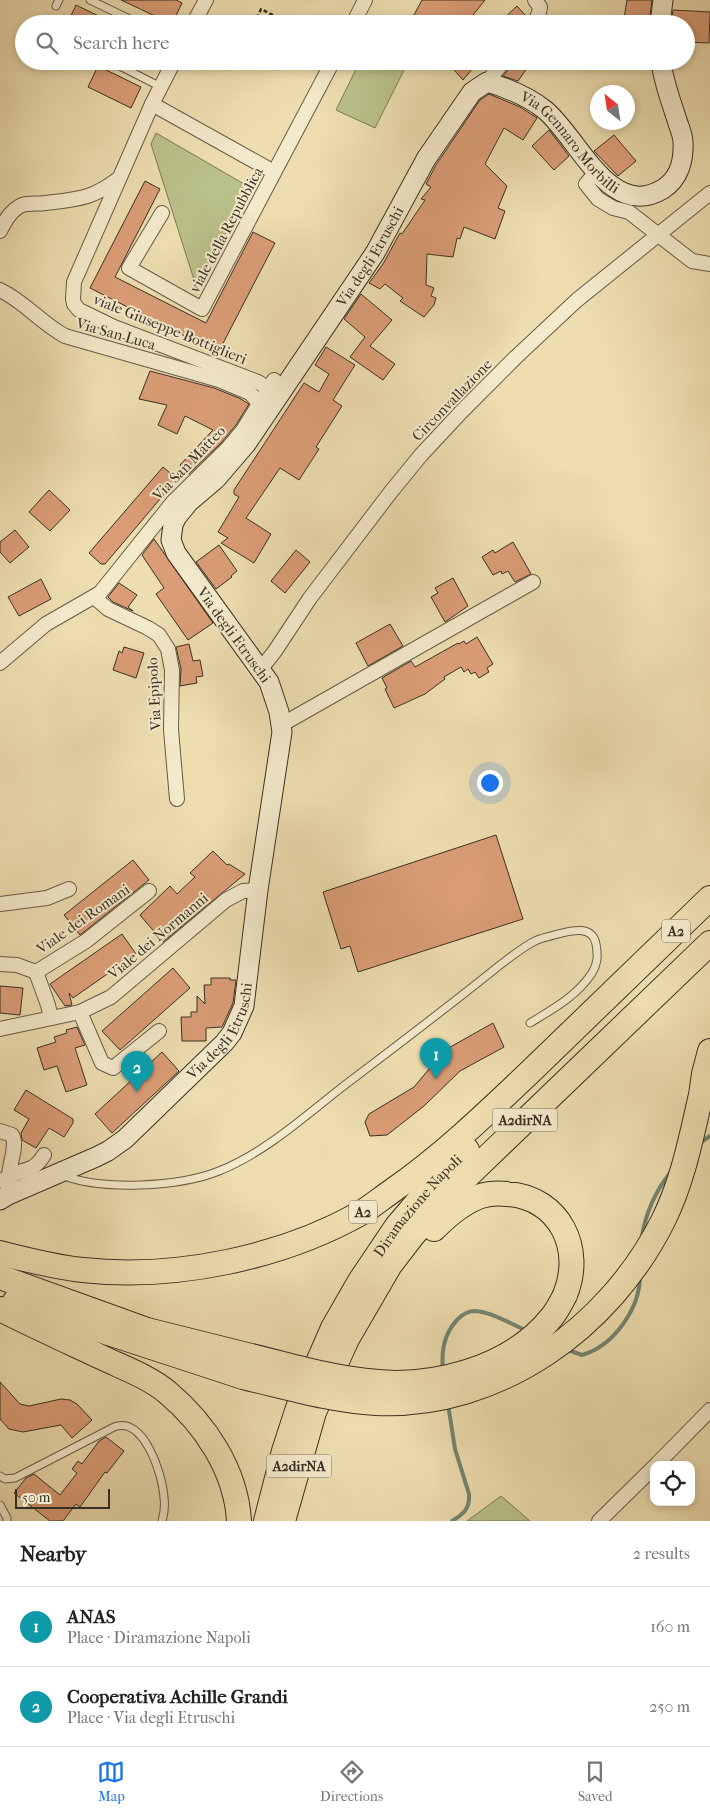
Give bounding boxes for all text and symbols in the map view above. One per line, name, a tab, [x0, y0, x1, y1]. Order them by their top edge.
search box	[15, 15, 695, 70]
icon: search	[33, 29, 61, 57]
text: Search here	[73, 32, 169, 54]
north arrow	[590, 85, 635, 130]
street label: Via Gennaro Morbilli	[516, 87, 623, 198]
street label: viale della Repubblica	[185, 163, 267, 296]
street label: Via degli Etruschi	[332, 203, 408, 311]
street label: viale Giuseppe Bottiglieri	[91, 290, 250, 368]
street label: Via San Luca	[73, 314, 159, 354]
street label: Circonvallazione	[408, 355, 496, 445]
street label: Via San Matteo	[148, 421, 230, 505]
street label: Via degli Etruschi	[193, 583, 275, 687]
street label: Via Epipolo	[143, 657, 165, 732]
your location	[477, 770, 503, 796]
street label: Viale dei Romani	[32, 880, 134, 958]
street label: Viale dei Normanni	[103, 888, 212, 984]
road number: A2	[662, 919, 690, 942]
street label: Via degli Etruschi	[182, 981, 256, 1084]
pin: 1	[420, 1038, 452, 1079]
pin: 2	[121, 1051, 153, 1092]
road number: A2dirNA	[492, 1108, 558, 1132]
street label: Diramazione Napoli	[370, 1150, 466, 1261]
road number: A2	[349, 1200, 377, 1224]
road number: A2dirNA	[266, 1454, 332, 1478]
map controls	[650, 1461, 695, 1506]
button: locate	[650, 1461, 695, 1506]
scale bar	[15, 1486, 110, 1509]
text: 50 m	[22, 1489, 50, 1506]
text: Nearby	[20, 1542, 86, 1566]
text: 2 results	[633, 1544, 690, 1563]
text: ANAS	[67, 1606, 116, 1628]
text: 1	[33, 1617, 39, 1636]
text: 160 m	[650, 1617, 690, 1636]
text: Place · Diramazione Napoli	[67, 1628, 251, 1647]
text: Cooperativa Achille Grandi	[67, 1686, 288, 1708]
text: 2	[32, 1697, 40, 1716]
text: 250 m	[649, 1697, 690, 1716]
text: Place · Via degli Etruschi	[67, 1708, 235, 1727]
tab: Map	[97, 1758, 125, 1805]
tab: Directions	[320, 1758, 383, 1805]
tab: Saved	[578, 1758, 613, 1805]

